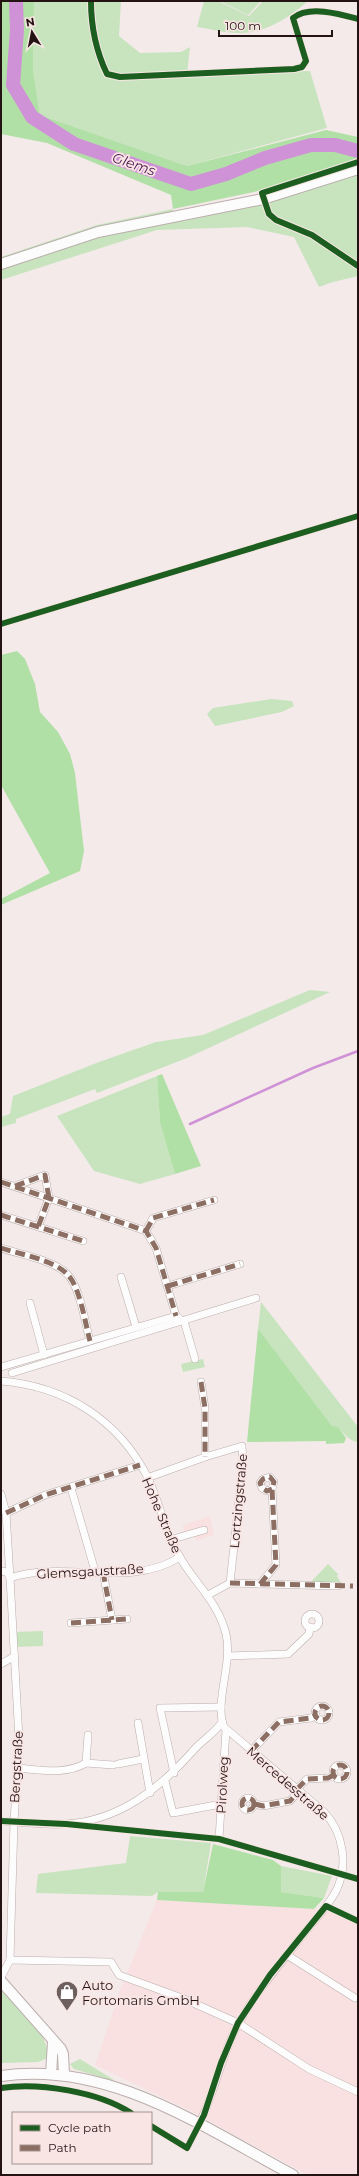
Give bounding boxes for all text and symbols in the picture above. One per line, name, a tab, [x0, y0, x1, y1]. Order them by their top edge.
north arrow	[12, 12, 52, 52]
scale bar	[219, 12, 332, 38]
text: N	[25, 14, 36, 30]
text: 100 m	[225, 18, 261, 33]
water label: Glems	[110, 148, 158, 180]
street label: Lortzingstraße	[226, 1453, 250, 1549]
street label: Hohe Straße	[139, 1475, 185, 1556]
street label: Glemsgaustraße	[36, 1560, 144, 1582]
street label: Bergstraße	[6, 1730, 26, 1803]
street label: Mercedesstraße	[244, 1743, 333, 1823]
street label: Pirolweg	[213, 1756, 231, 1814]
place label: Auto Fortomaris GmbH	[82, 1977, 200, 2008]
shop icon: Auto Fortomaris GmbH	[54, 1979, 80, 2012]
legend	[12, 2112, 152, 2164]
text: Cycle path	[48, 2120, 111, 2135]
text: Path	[48, 2140, 77, 2155]

